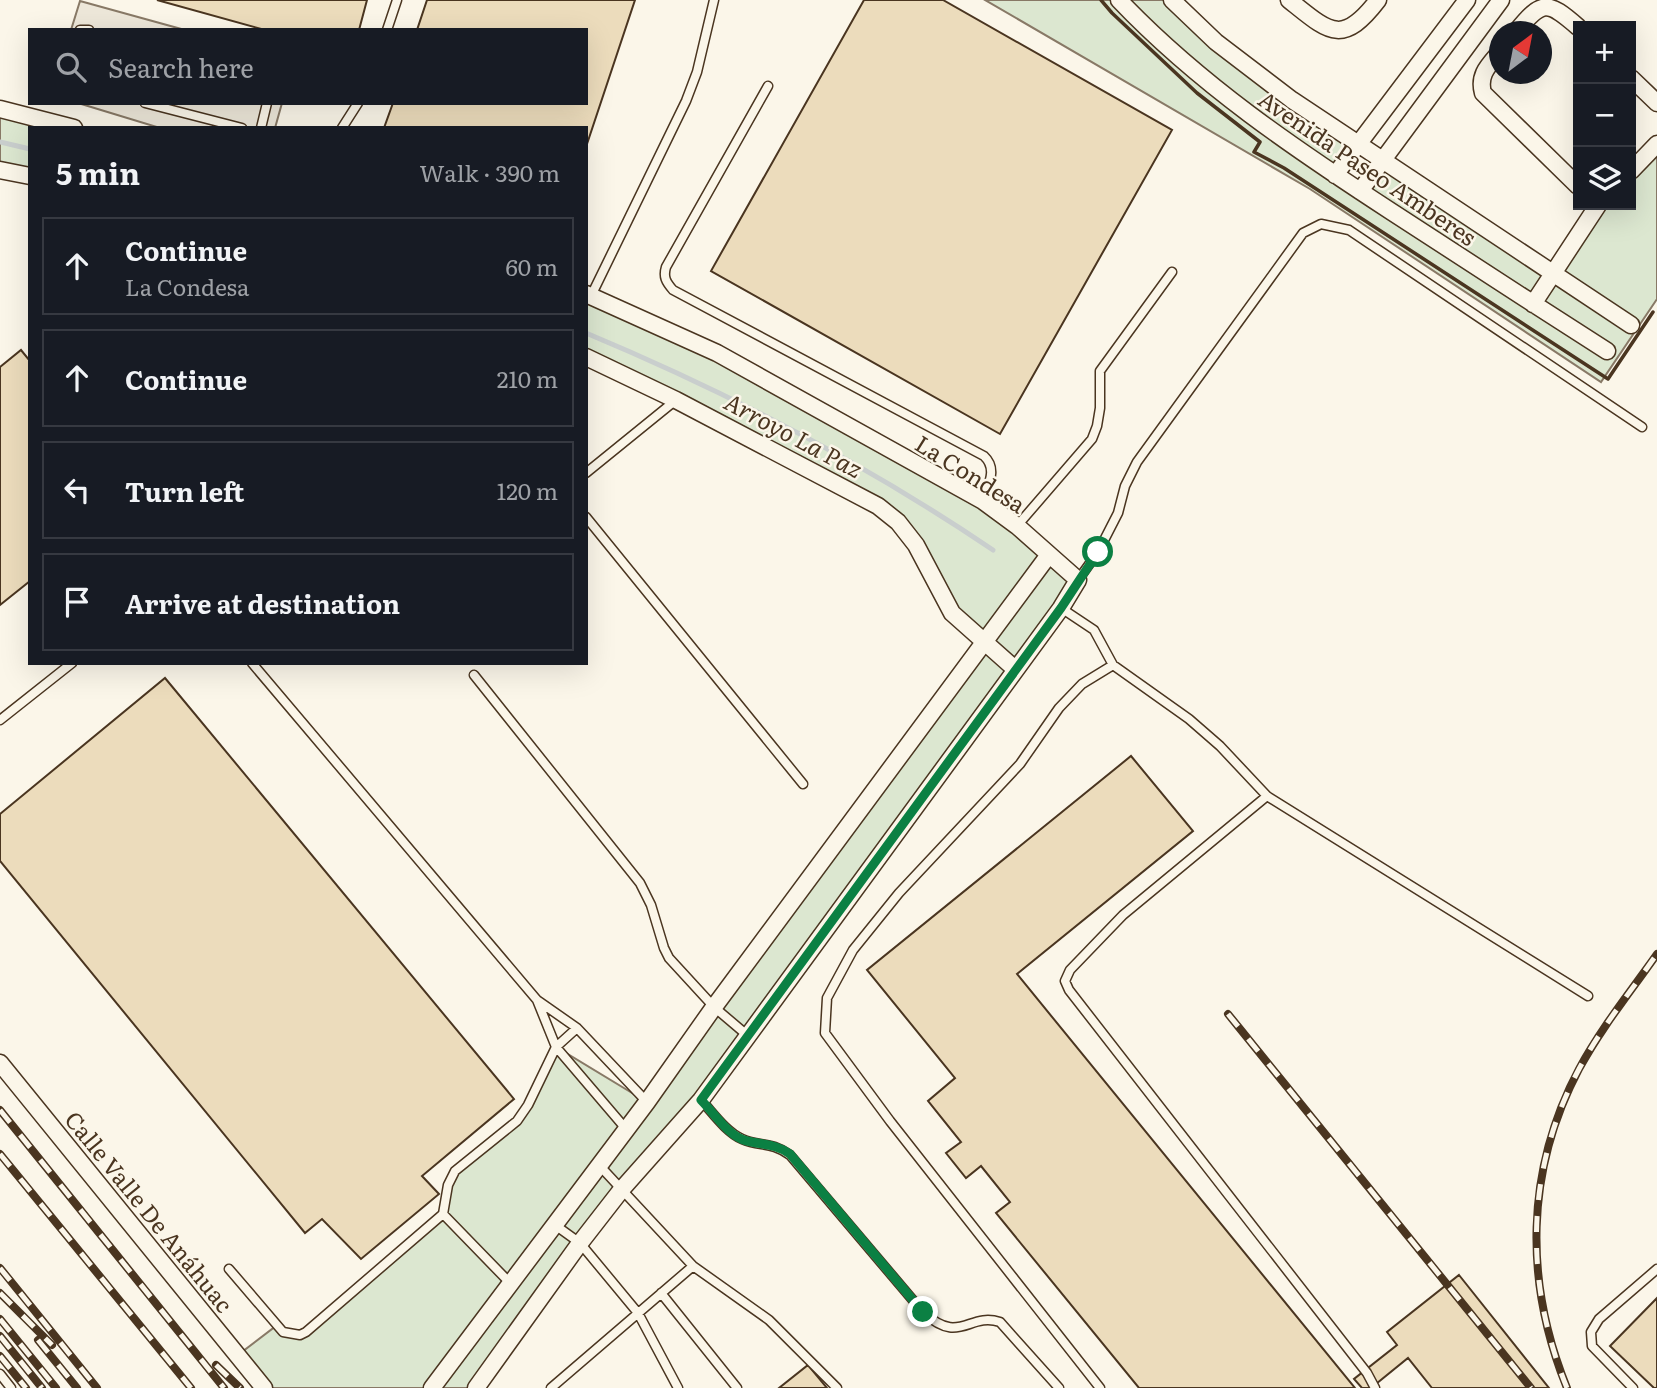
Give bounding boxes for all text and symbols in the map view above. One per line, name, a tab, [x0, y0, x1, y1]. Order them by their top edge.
north arrow	[1489, 21, 1552, 84]
map controls	[1573, 21, 1636, 210]
button: +	[1573, 21, 1636, 84]
search box	[28, 28, 588, 105]
text: Search here	[108, 47, 254, 86]
icon: search	[52, 48, 90, 86]
street label: Avenida Paseo Amberes	[1252, 81, 1484, 253]
button: −	[1573, 84, 1636, 147]
button: layers	[1573, 147, 1636, 210]
text: 5 min	[56, 150, 140, 194]
text: Walk · 390 m	[420, 155, 560, 189]
text: Continue	[125, 230, 247, 269]
icon: ahead	[58, 247, 96, 285]
text: 60 m	[505, 249, 558, 283]
text: La Condesa	[125, 269, 249, 303]
icon: ahead	[58, 359, 96, 397]
text: Continue	[125, 359, 247, 398]
text: 210 m	[497, 361, 558, 395]
water label: Arroyo La Paz	[719, 383, 869, 485]
street label: La Condesa	[909, 426, 1033, 521]
icon: left	[58, 471, 96, 509]
text: Turn left	[125, 471, 244, 510]
text: 120 m	[497, 473, 558, 507]
route start	[1082, 536, 1113, 567]
icon: arrive	[58, 583, 96, 621]
text: Arrive at destination	[125, 583, 400, 622]
street label: Calle Valle De Anáhuac	[58, 1103, 242, 1319]
route end	[907, 1296, 938, 1327]

